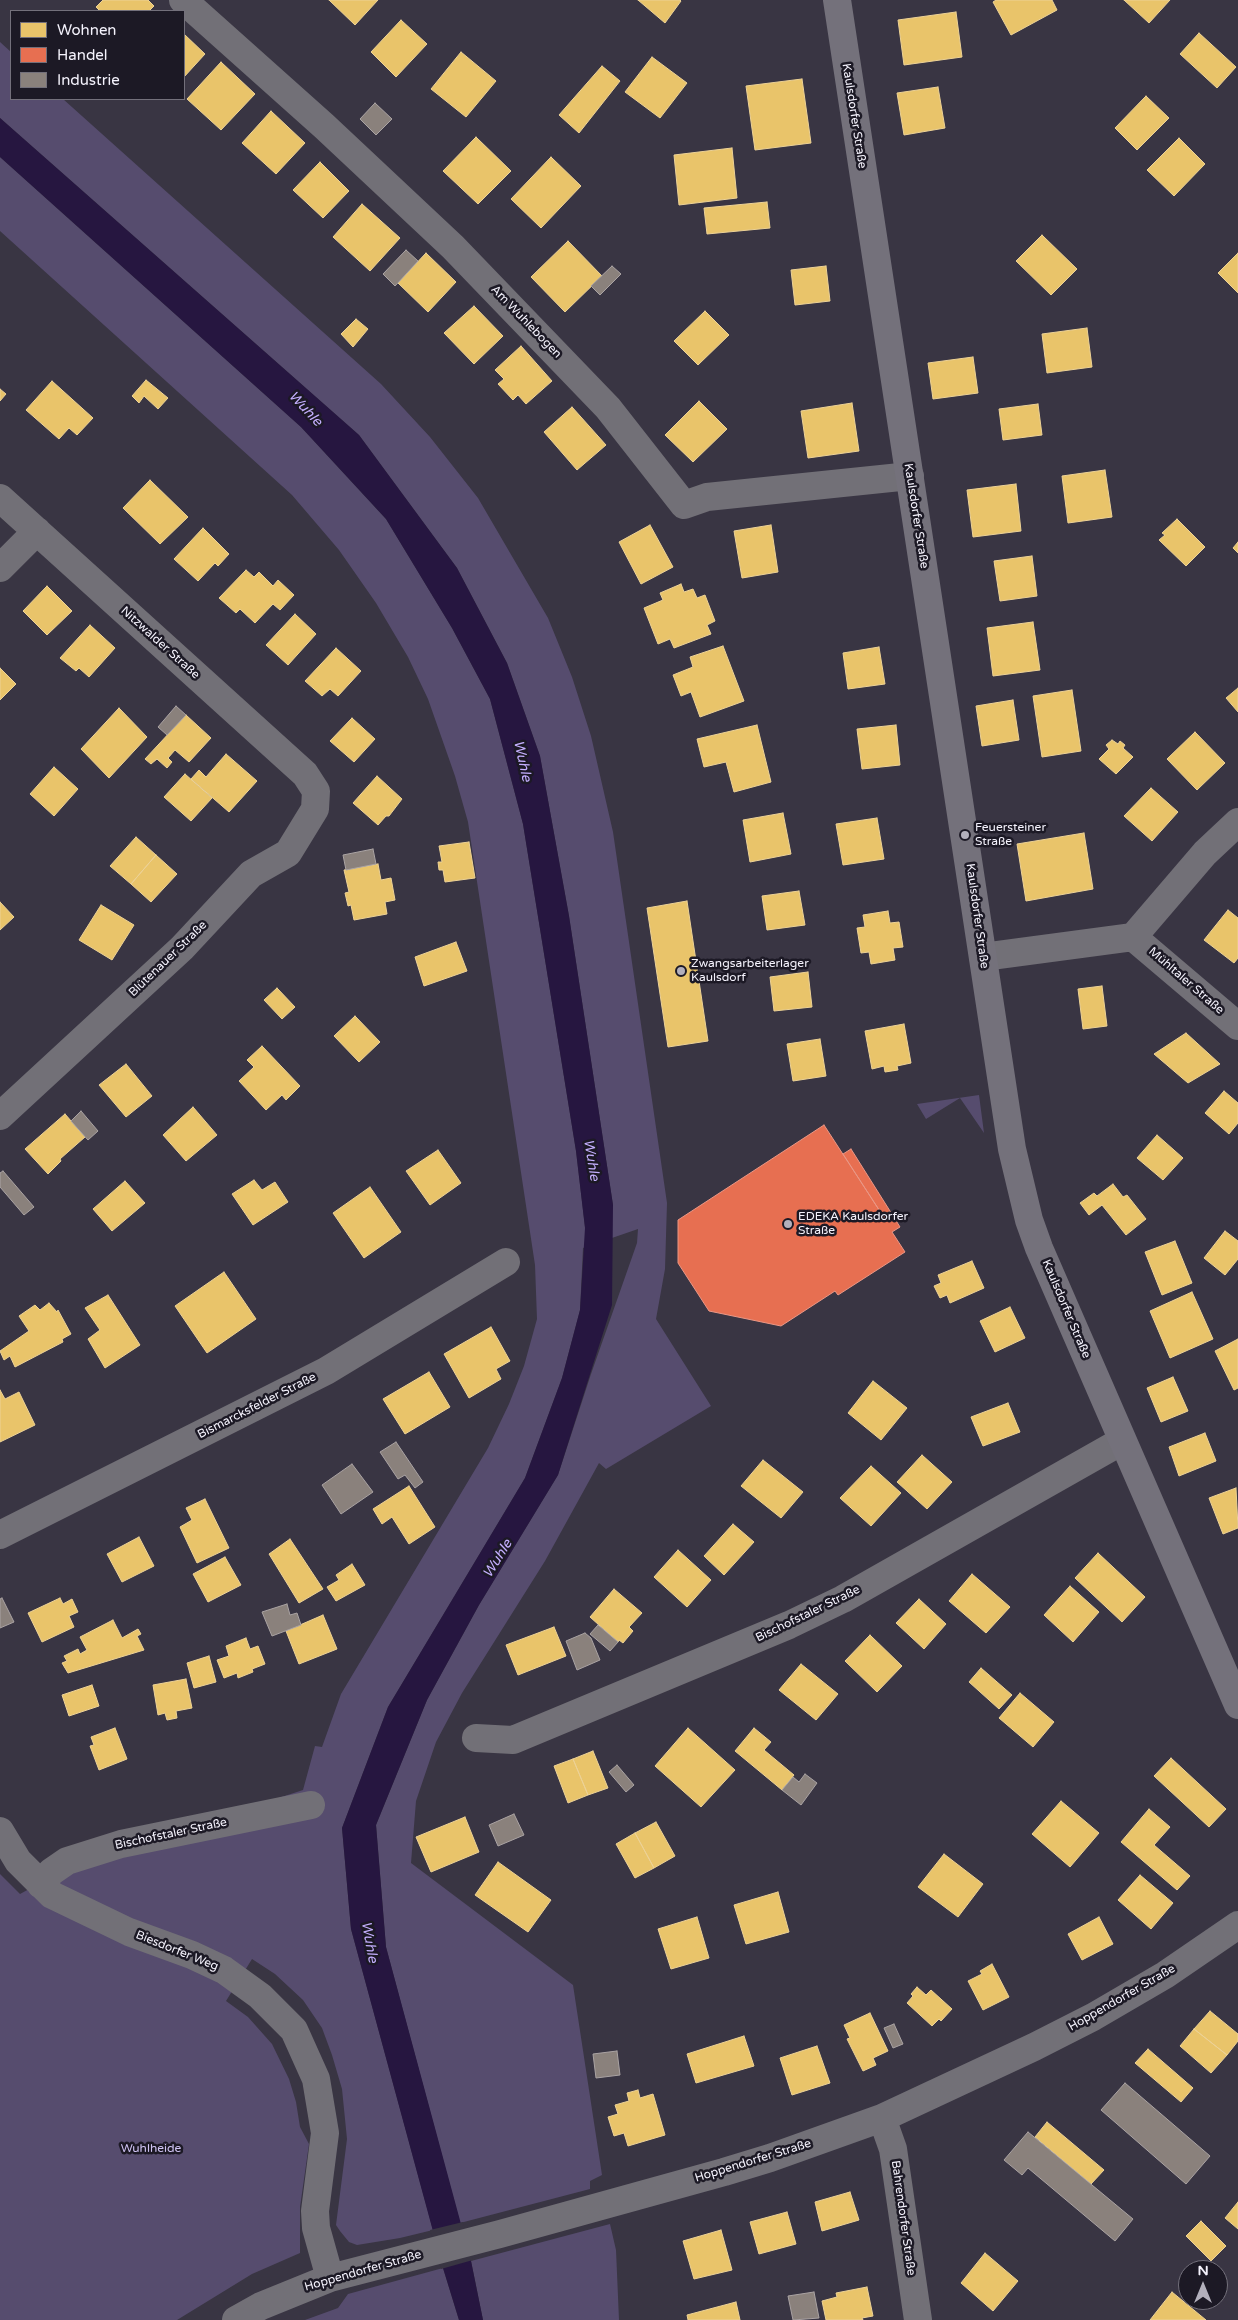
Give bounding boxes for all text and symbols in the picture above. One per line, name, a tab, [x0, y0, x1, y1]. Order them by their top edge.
legend	[10, 10, 185, 100]
text: Wohnen	[57, 21, 117, 39]
text: Handel	[57, 46, 108, 64]
street label: Kaulsdorfer Straße	[839, 62, 869, 170]
text: Industrie	[57, 71, 120, 89]
street label: Am Wuhlebogen	[488, 283, 564, 361]
water label: Wuhle	[285, 388, 325, 430]
street label: Kaulsdorfer Straße	[901, 462, 931, 570]
street label: Nitzwalder Straße	[117, 604, 203, 682]
water label: Wuhle	[509, 739, 535, 783]
place label: Feuersteiner Straße	[975, 821, 1046, 849]
marker: Feuersteiner Straße	[959, 829, 971, 841]
street label: Kaulsdorfer Straße	[962, 862, 992, 970]
street label: Blütenauer Straße	[126, 918, 210, 1000]
street label: Mühltaler Straße	[1145, 944, 1227, 1018]
place label: Zwangsarbeiterlager Kaulsdorf	[691, 957, 809, 985]
marker: Zwangsarbeiterlager Kaulsdorf	[675, 965, 687, 977]
water label: Wuhle	[579, 1138, 603, 1182]
place label: EDEKA Kaulsdorfer Straße	[798, 1210, 908, 1238]
marker: EDEKA Kaulsdorfer Straße	[782, 1218, 794, 1230]
street label: Kaulsdorfer Straße	[1039, 1257, 1093, 1361]
street label: Bismarcksfelder Straße	[195, 1370, 319, 1442]
water label: Wuhle	[480, 1537, 516, 1581]
street label: Bischofstaler Straße	[754, 1583, 862, 1645]
street label: Bischofstaler Straße	[114, 1815, 228, 1853]
water label: Wuhle	[357, 1920, 381, 1964]
street label: Biesdorfer Weg	[134, 1928, 220, 1974]
street label: Hoppendorfer Straße	[1066, 1962, 1178, 2034]
street label: Hoppendorfer Straße	[693, 2136, 813, 2186]
park label: Wuhlheide	[121, 2142, 181, 2156]
street label: Bahrendorfer Straße	[888, 2159, 918, 2277]
street label: Hoppendorfer Straße	[303, 2247, 423, 2295]
north arrow	[1178, 2260, 1228, 2310]
text: N	[1197, 2262, 1209, 2279]

